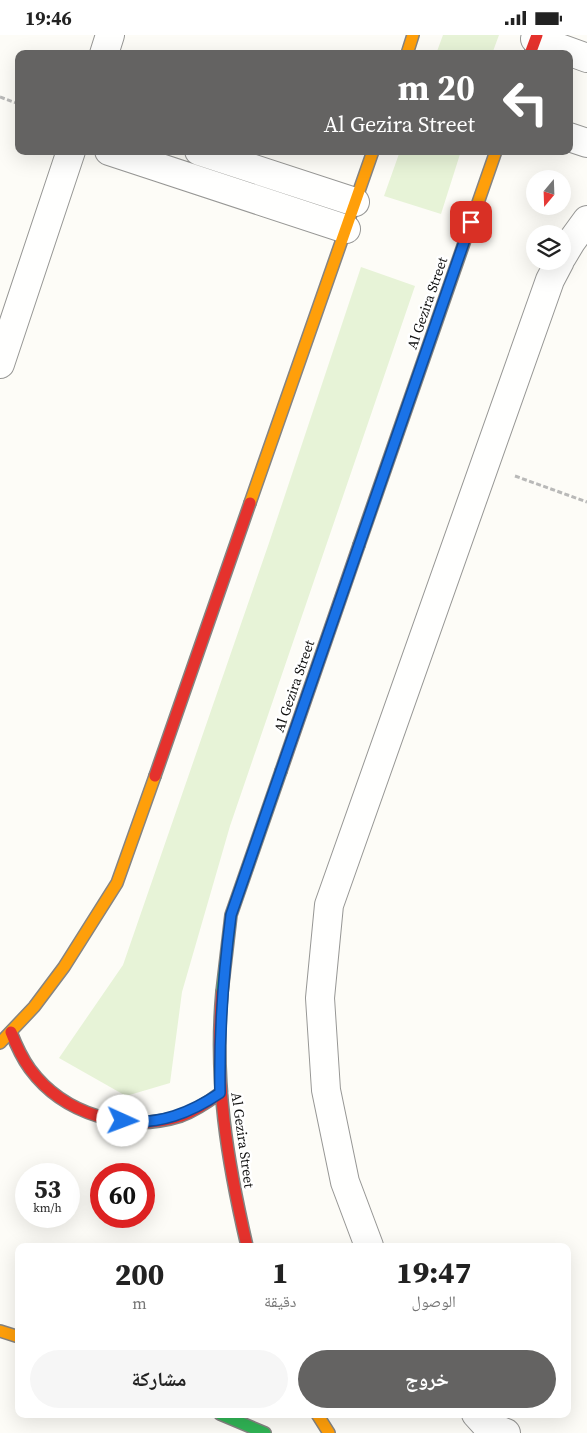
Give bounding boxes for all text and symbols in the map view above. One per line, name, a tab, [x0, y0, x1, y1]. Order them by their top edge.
text: 19:46	[25, 5, 72, 31]
text: 20 m	[398, 64, 475, 112]
icon: left	[493, 70, 558, 135]
text: Al Gezira Street	[324, 109, 475, 139]
north arrow	[526, 170, 571, 215]
map controls	[526, 170, 571, 270]
pin	[450, 201, 492, 243]
icon: arrive	[457, 208, 485, 236]
button: layers	[526, 225, 571, 270]
street label: Al Gezira Street	[402, 254, 452, 352]
street label: Al Gezira Street	[269, 637, 319, 735]
street label: Al Gezira Street	[226, 1091, 260, 1190]
position arrow	[96, 1094, 148, 1146]
speed limit sign: 60	[90, 1163, 155, 1228]
text: 53	[34, 1172, 61, 1206]
text: km/h	[33, 1200, 62, 1216]
text: 1	[272, 1252, 289, 1293]
text: 19:47	[396, 1252, 471, 1293]
text: 200	[115, 1254, 164, 1295]
text: دقيقة	[264, 1290, 297, 1312]
text: الوصول	[412, 1290, 456, 1312]
text: m	[132, 1292, 147, 1314]
button: مشاركة	[30, 1350, 288, 1408]
button: خروج	[298, 1350, 556, 1408]

